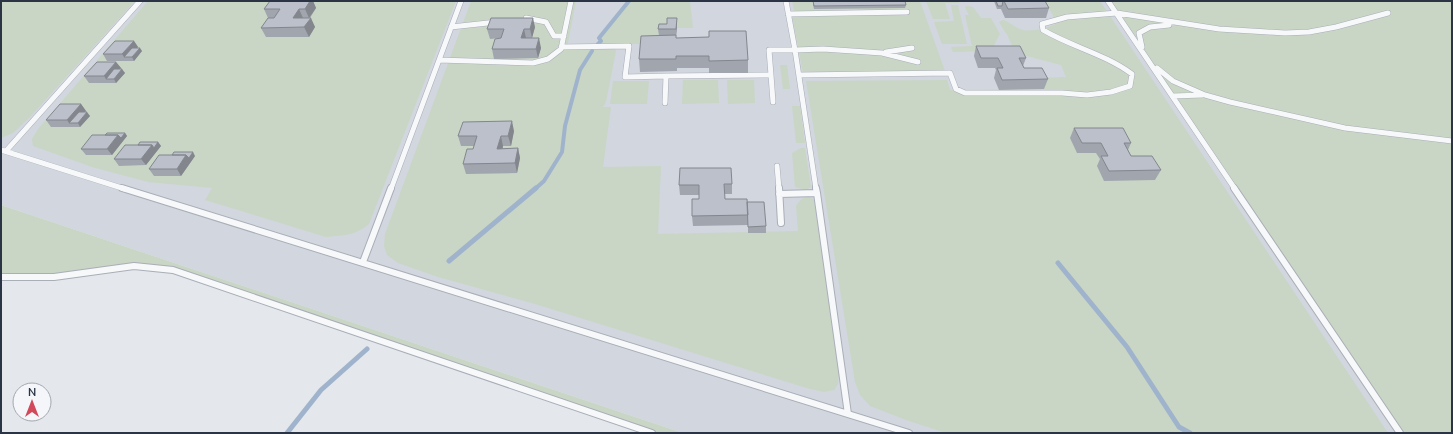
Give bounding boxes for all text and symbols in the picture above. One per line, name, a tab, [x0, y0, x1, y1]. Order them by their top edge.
north arrow	[12, 382, 52, 422]
text: N	[28, 385, 36, 400]

